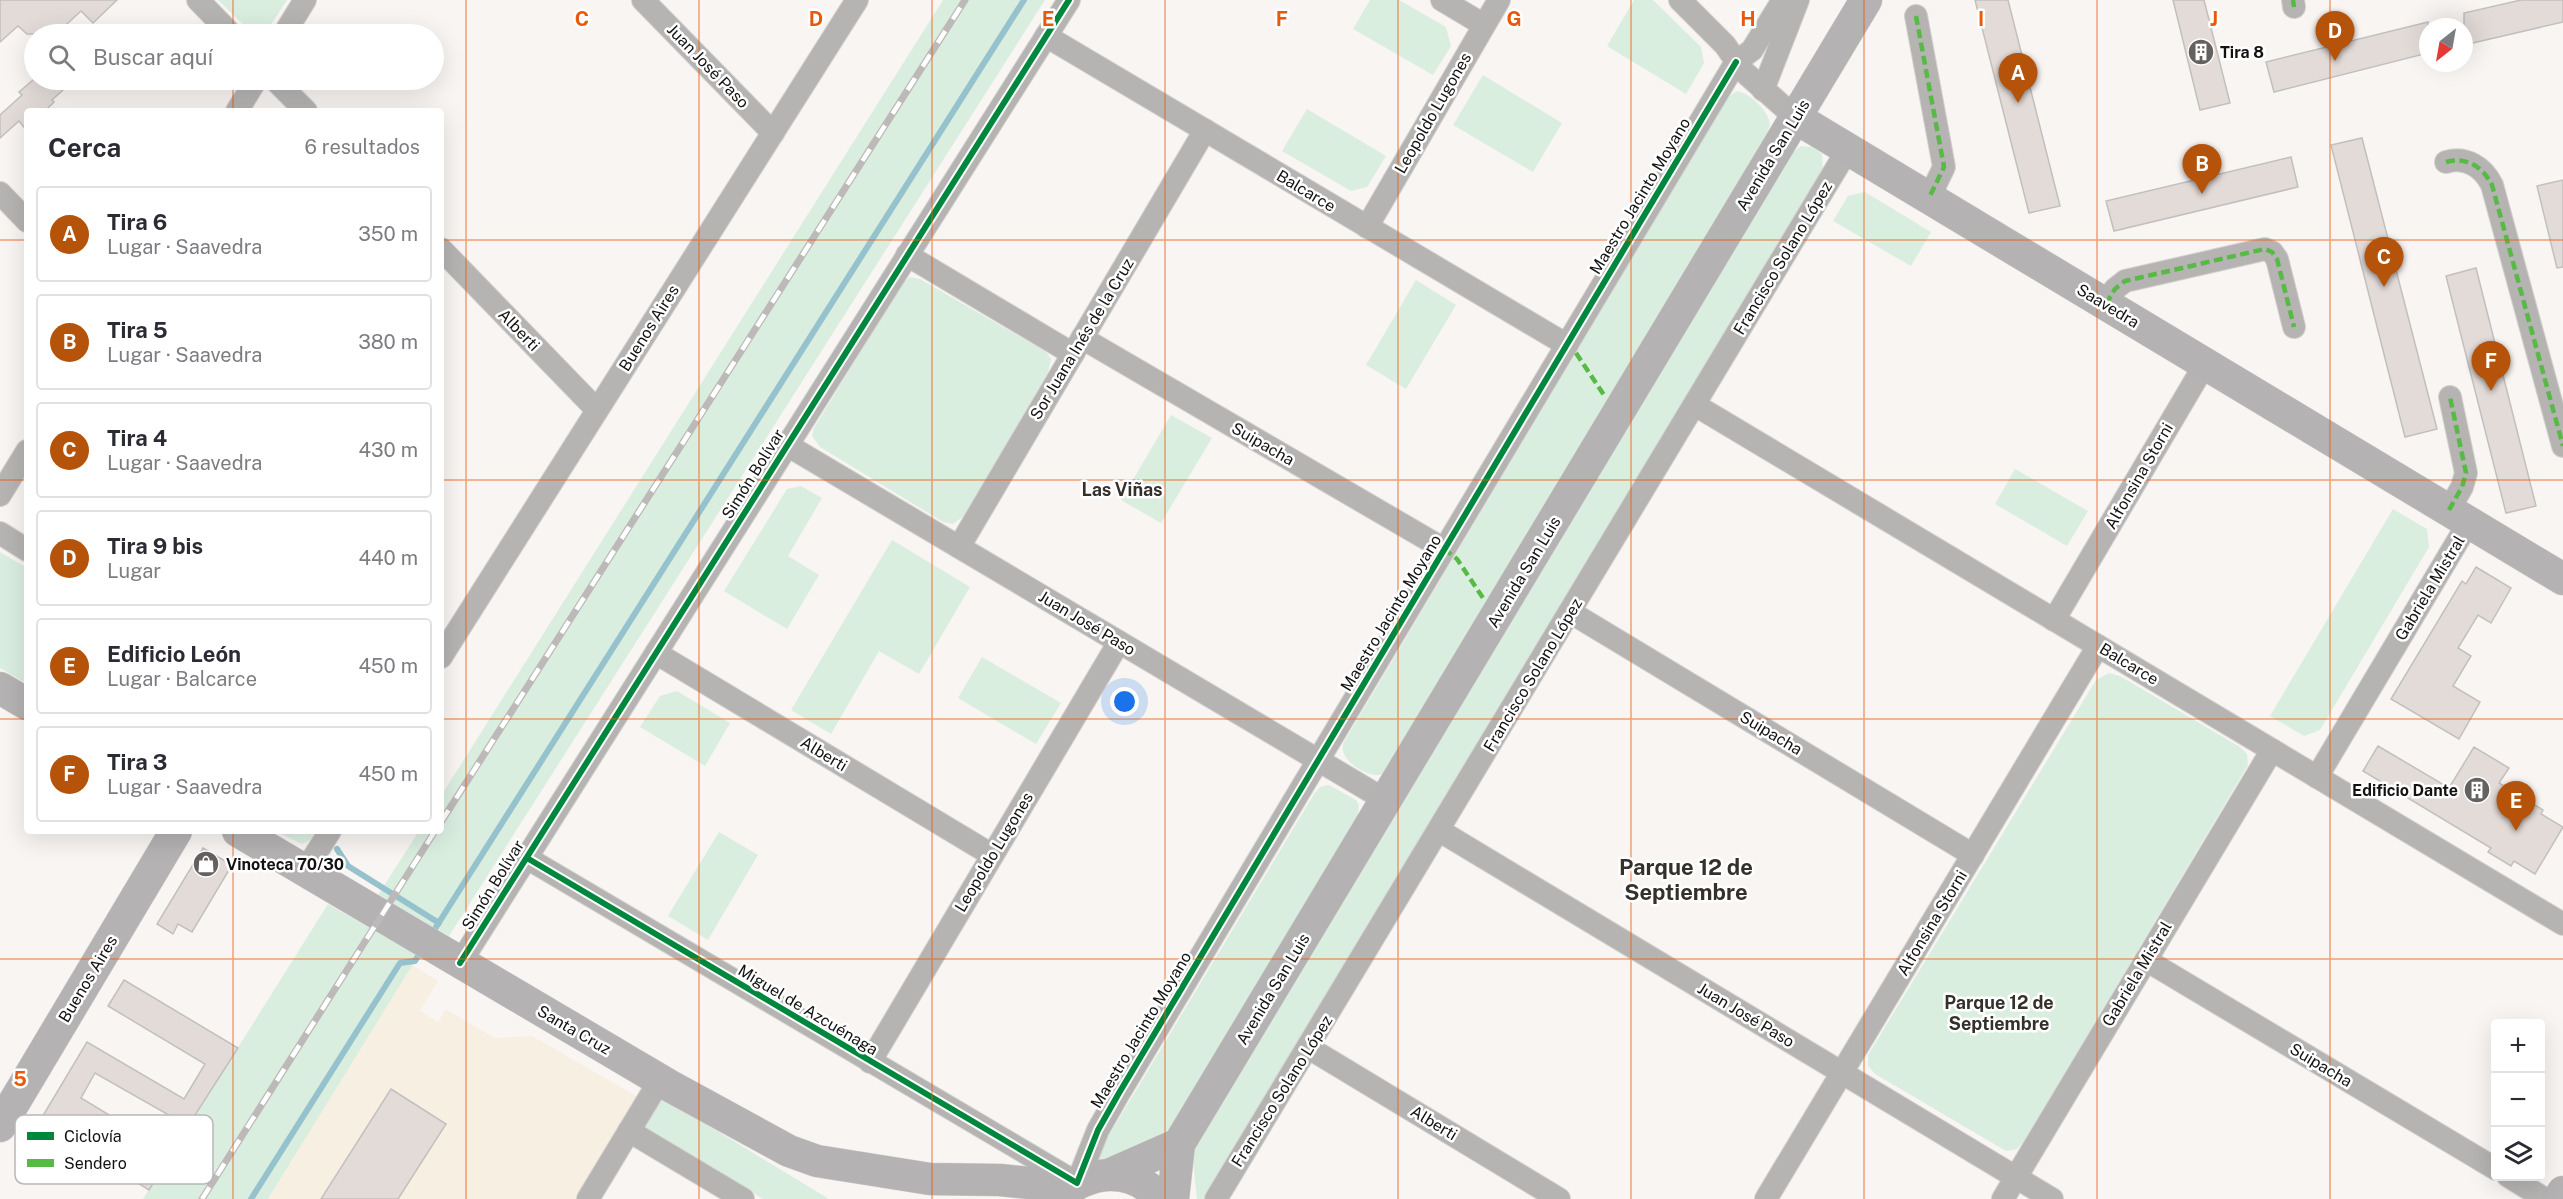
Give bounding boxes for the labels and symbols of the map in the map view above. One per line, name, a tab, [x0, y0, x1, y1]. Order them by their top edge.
text: C	[575, 7, 589, 31]
text: D	[809, 7, 823, 31]
text: E	[1042, 7, 1054, 31]
text: F	[1276, 7, 1288, 31]
text: G	[1506, 7, 1522, 31]
text: H	[1740, 7, 1756, 31]
text: I	[1978, 7, 1984, 31]
text: J	[2210, 7, 2218, 31]
pin: D	[2316, 11, 2354, 61]
north arrow	[2419, 18, 2473, 72]
street label: Juan José Paso	[663, 20, 753, 112]
building icon: Tira 8	[2186, 37, 2216, 67]
place label: Tira 8	[2220, 43, 2264, 62]
street label: Leopoldo Lugones	[1391, 49, 1475, 177]
pin: A	[1998, 54, 2038, 103]
street label: Avenida San Luis	[1732, 96, 1814, 214]
street label: Maestro Jacinto Moyano	[1586, 114, 1694, 278]
pin: B	[2182, 144, 2222, 194]
street label: Balcarce	[1273, 166, 1339, 216]
street label: Francisco Solano López	[1730, 178, 1836, 338]
pin: C	[2364, 238, 2404, 287]
street label: Sor Juana Inés de la Cruz	[1026, 255, 1138, 423]
street label: Saavedra	[2073, 280, 2143, 332]
street label: Buenos Aires	[615, 281, 683, 375]
street label: Alberti	[494, 305, 544, 355]
pin: F	[2472, 342, 2510, 391]
street label: Suipacha	[1228, 418, 1298, 470]
street label: Alfonsina Storni	[2101, 420, 2177, 532]
street label: Simón Bolívar	[718, 426, 788, 522]
district label: Las Viñas	[1081, 479, 1163, 500]
street label: Avenida San Luis	[1483, 513, 1565, 631]
street label: Maestro Jacinto Moyano	[1337, 531, 1445, 695]
street label: Gabriela Mistral	[2391, 532, 2469, 644]
street label: Juan José Paso	[1035, 587, 1139, 659]
street label: Francisco Solano López	[1480, 595, 1586, 755]
street label: Balcarce	[2096, 639, 2162, 689]
your location	[1110, 687, 1139, 716]
street label: Suipacha	[1736, 707, 1806, 759]
street label: Alberti	[797, 733, 851, 775]
building icon: Edificio Dante	[2462, 775, 2492, 805]
place label: Edificio Dante	[2352, 781, 2458, 800]
pin: E	[2496, 782, 2536, 831]
street label: Leopoldo Lugones	[951, 789, 1037, 915]
street label: Simón Bolívar	[458, 837, 528, 933]
shop icon: Vinoteca 70/30	[191, 849, 221, 879]
district label: Parque 12 de Septiembre	[1619, 854, 1753, 905]
place label: Vinoteca 70/30	[226, 855, 344, 874]
street label: Alfonsina Storni	[1893, 867, 1971, 979]
street label: Gabriela Mistral	[2098, 918, 2176, 1030]
street label: Avenida San Luis	[1232, 930, 1314, 1048]
street label: Buenos Aires	[55, 932, 121, 1026]
street label: Maestro Jacinto Moyano	[1087, 948, 1195, 1112]
street label: Miguel de Azcuénaga	[735, 961, 881, 1059]
street label: Juan José Paso	[1694, 979, 1798, 1051]
district label: Parque 12 de Septiembre	[1944, 992, 2054, 1034]
street label: Santa Cruz	[534, 1001, 614, 1059]
street label: Francisco Solano López	[1228, 1011, 1337, 1170]
street label: Suipacha	[2286, 1039, 2356, 1091]
text: 5	[13, 1067, 27, 1091]
street label: Alberti	[1407, 1102, 1461, 1144]
legend	[15, 1115, 213, 1184]
text: Ciclovía	[64, 1127, 122, 1146]
text: Sendero	[64, 1154, 127, 1173]

